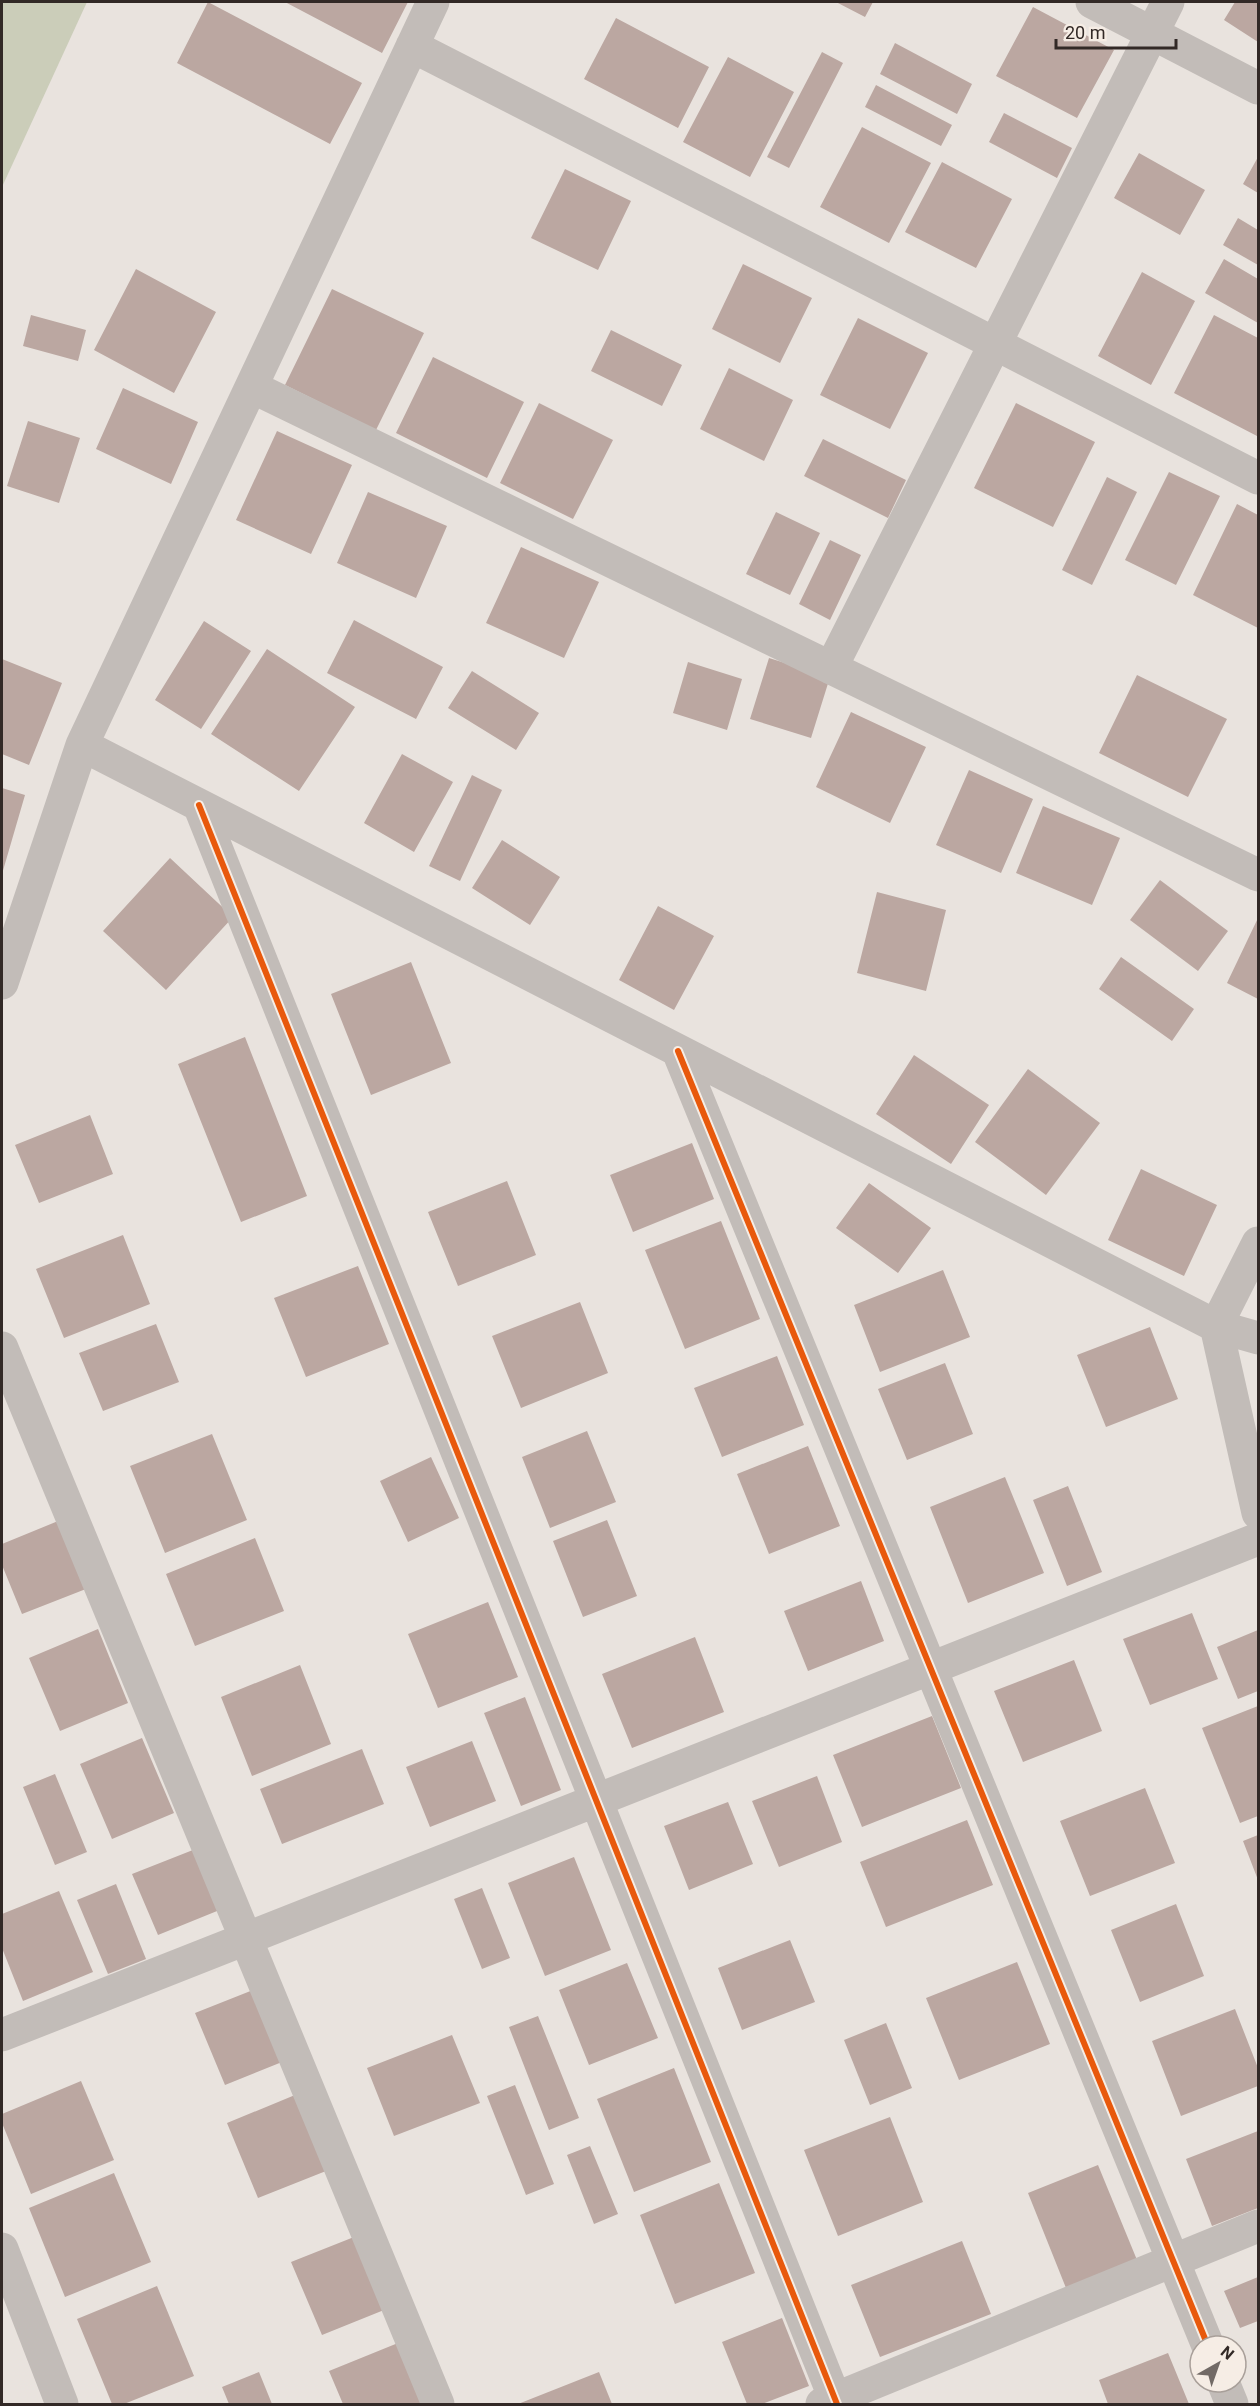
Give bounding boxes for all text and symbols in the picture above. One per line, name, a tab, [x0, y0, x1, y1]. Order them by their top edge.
scale bar	[1056, 12, 1176, 50]
text: 20 m	[1065, 22, 1105, 43]
north arrow	[1188, 2334, 1248, 2394]
text: N	[1217, 2342, 1238, 2364]

